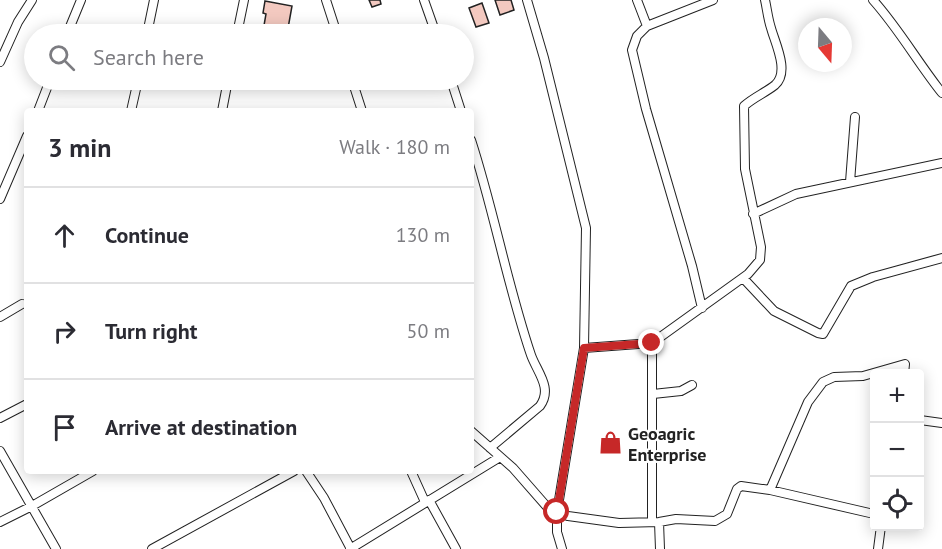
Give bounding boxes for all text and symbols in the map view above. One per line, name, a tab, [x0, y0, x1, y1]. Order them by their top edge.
north arrow	[798, 18, 852, 72]
search box	[24, 24, 474, 90]
icon: search	[45, 41, 78, 74]
text: Search here	[93, 43, 204, 71]
text: 3 min	[48, 131, 111, 164]
text: Walk · 180 m	[339, 134, 450, 160]
icon: ahead	[48, 219, 81, 252]
text: Continue	[105, 221, 189, 249]
text: 130 m	[396, 222, 450, 248]
icon: right	[48, 315, 81, 348]
text: Turn right	[105, 317, 197, 345]
text: 50 m	[407, 318, 450, 344]
route end	[638, 329, 664, 355]
map controls	[870, 369, 924, 531]
button: +	[870, 369, 924, 423]
icon: arrive	[48, 411, 81, 444]
text: Arrive at destination	[105, 413, 297, 441]
place label: Geoagric Enterprise	[628, 422, 706, 466]
button: −	[870, 423, 924, 477]
shop icon: Geoagric Enterprise	[597, 430, 623, 456]
button: locate	[870, 477, 924, 531]
route start	[543, 498, 569, 524]

